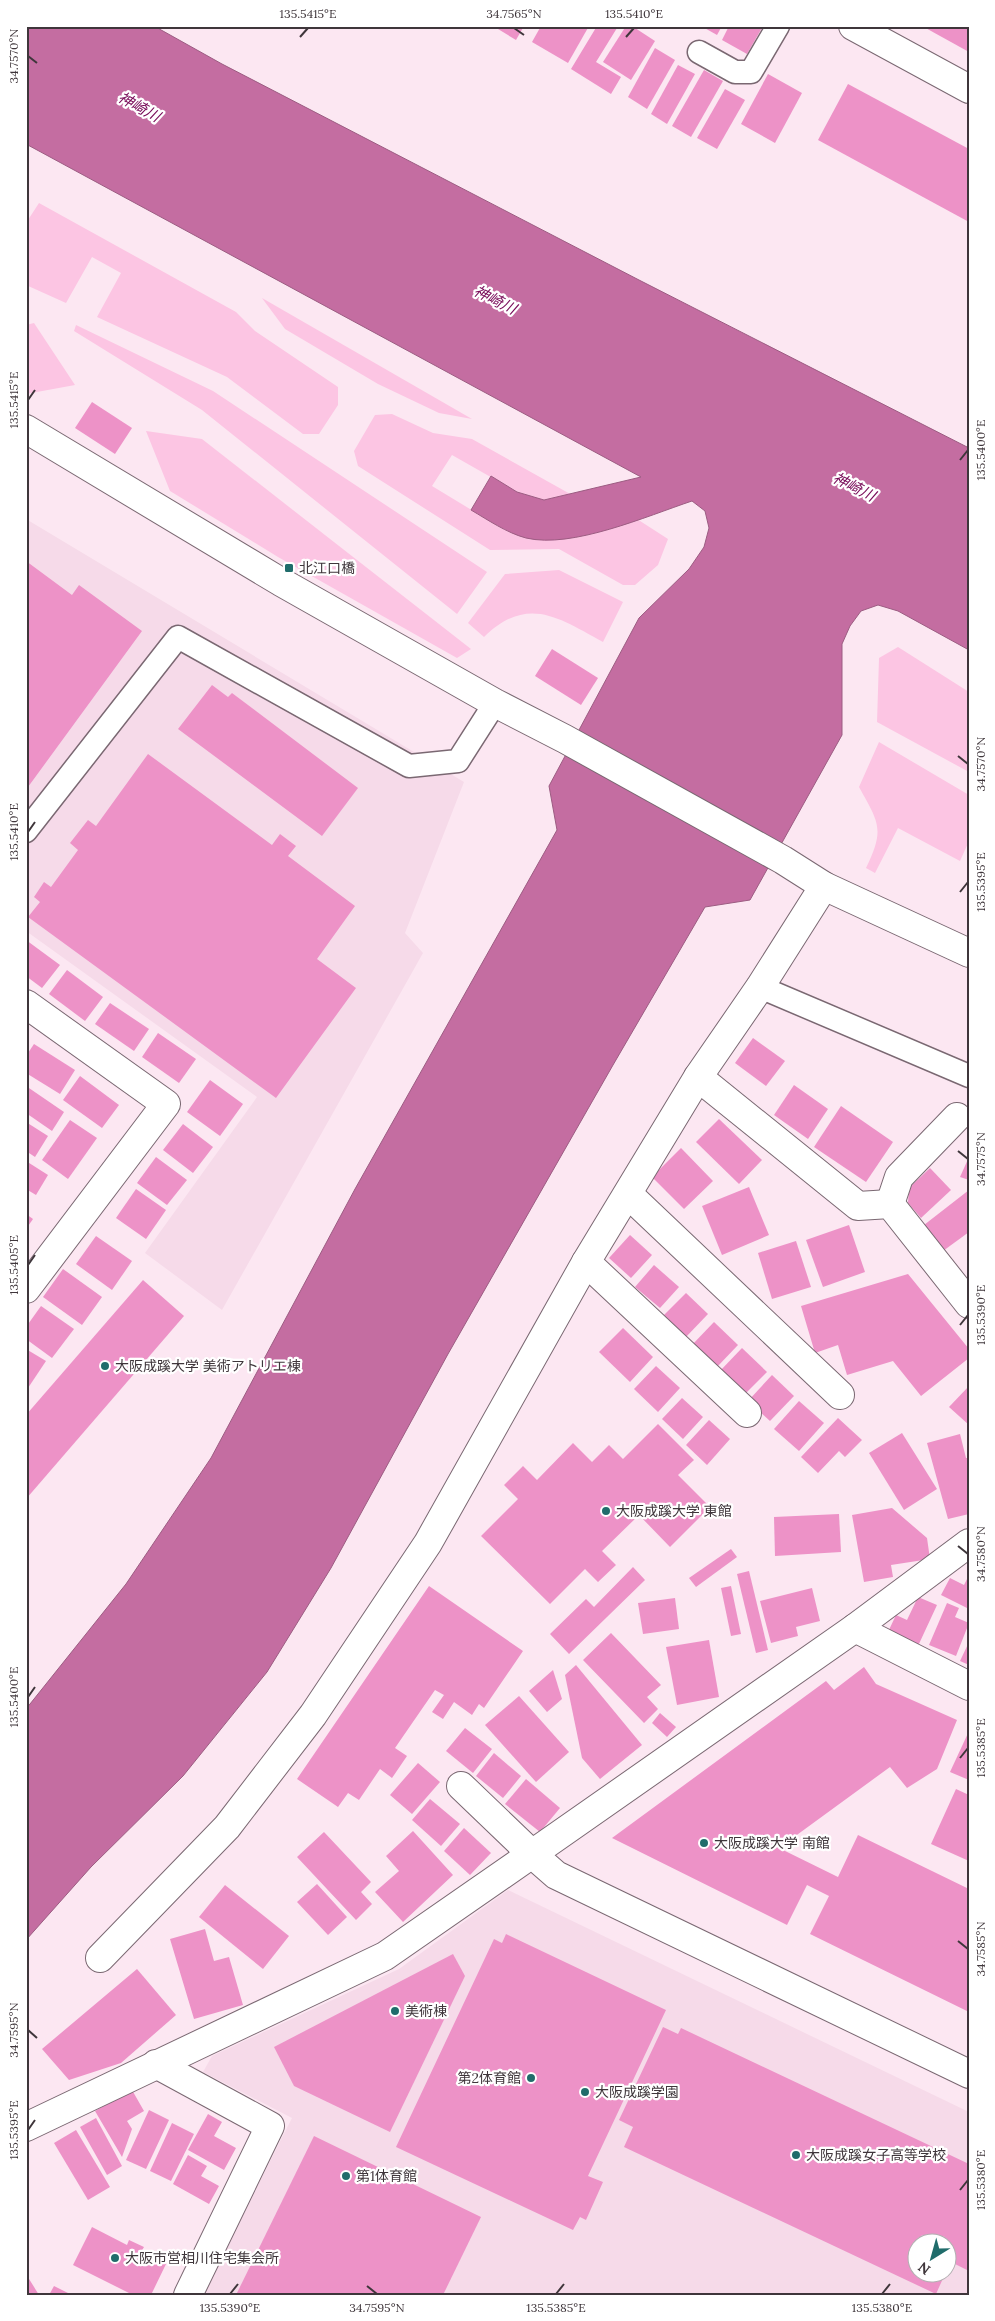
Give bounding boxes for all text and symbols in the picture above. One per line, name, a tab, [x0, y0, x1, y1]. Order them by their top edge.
text: 135.5415°E	[280, 6, 336, 21]
text: 34.7565°N	[486, 6, 542, 21]
text: 135.5410°E	[605, 6, 663, 21]
text: 34.7570°N	[6, 29, 21, 83]
water label: 神崎川	[115, 87, 165, 127]
water label: 神崎川	[471, 281, 521, 319]
text: 135.5415°E	[6, 372, 21, 428]
text: 135.5400°E	[973, 420, 988, 480]
water label: 神崎川	[830, 468, 880, 506]
place label: 北江口橋	[299, 559, 355, 577]
marker: 北江口橋	[283, 562, 295, 574]
text: 34.7570°N	[973, 737, 988, 791]
text: 135.5410°E	[6, 803, 21, 861]
text: 135.5395°E	[973, 852, 988, 912]
text: 34.7575°N	[973, 1132, 988, 1186]
text: 135.5405°E	[6, 1235, 21, 1295]
text: 135.5390°E	[973, 1285, 988, 1345]
place label: 大阪成蹊大学 美術アトリエ棟	[115, 1357, 301, 1375]
marker: 大阪成蹊大学 美術アトリエ棟	[99, 1360, 111, 1372]
place label: 大阪成蹊大学 東館	[616, 1502, 732, 1520]
marker: 大阪成蹊大学 東館	[600, 1505, 612, 1517]
text: 34.7580°N	[973, 1526, 988, 1582]
text: 135.5400°E	[6, 1667, 21, 1727]
text: 135.5385°E	[973, 1718, 988, 1778]
place label: 大阪成蹊大学 南館	[714, 1834, 830, 1852]
marker: 大阪成蹊大学 南館	[698, 1837, 710, 1849]
text: 34.7585°N	[973, 1921, 988, 1977]
text: 34.7595°N	[6, 2002, 21, 2058]
place label: 美術棟	[405, 2002, 447, 2020]
marker: 美術棟	[389, 2005, 401, 2017]
place label: 第2体育館	[457, 2069, 521, 2087]
marker: 第2体育館	[525, 2072, 537, 2084]
place label: 大阪成蹊学園	[595, 2083, 679, 2101]
marker: 大阪成蹊学園	[579, 2086, 591, 2098]
text: 135.5395°E	[6, 2100, 21, 2160]
place label: 大阪成蹊女子高等学校	[806, 2146, 946, 2164]
marker: 大阪成蹊女子高等学校	[790, 2149, 802, 2161]
text: 135.5380°E	[973, 2150, 988, 2210]
place label: 第1体育館	[356, 2167, 417, 2185]
marker: 第1体育館	[340, 2170, 352, 2182]
north arrow	[908, 2234, 958, 2284]
place label: 大阪市営相川住宅集会所	[125, 2249, 279, 2267]
marker: 大阪市営相川住宅集会所	[109, 2252, 121, 2264]
text: N	[914, 2258, 934, 2279]
text: 135.5390°E	[200, 2300, 260, 2315]
text: 34.7595°N	[349, 2300, 405, 2315]
text: 135.5385°E	[526, 2300, 586, 2315]
text: 135.5380°E	[852, 2300, 912, 2315]

